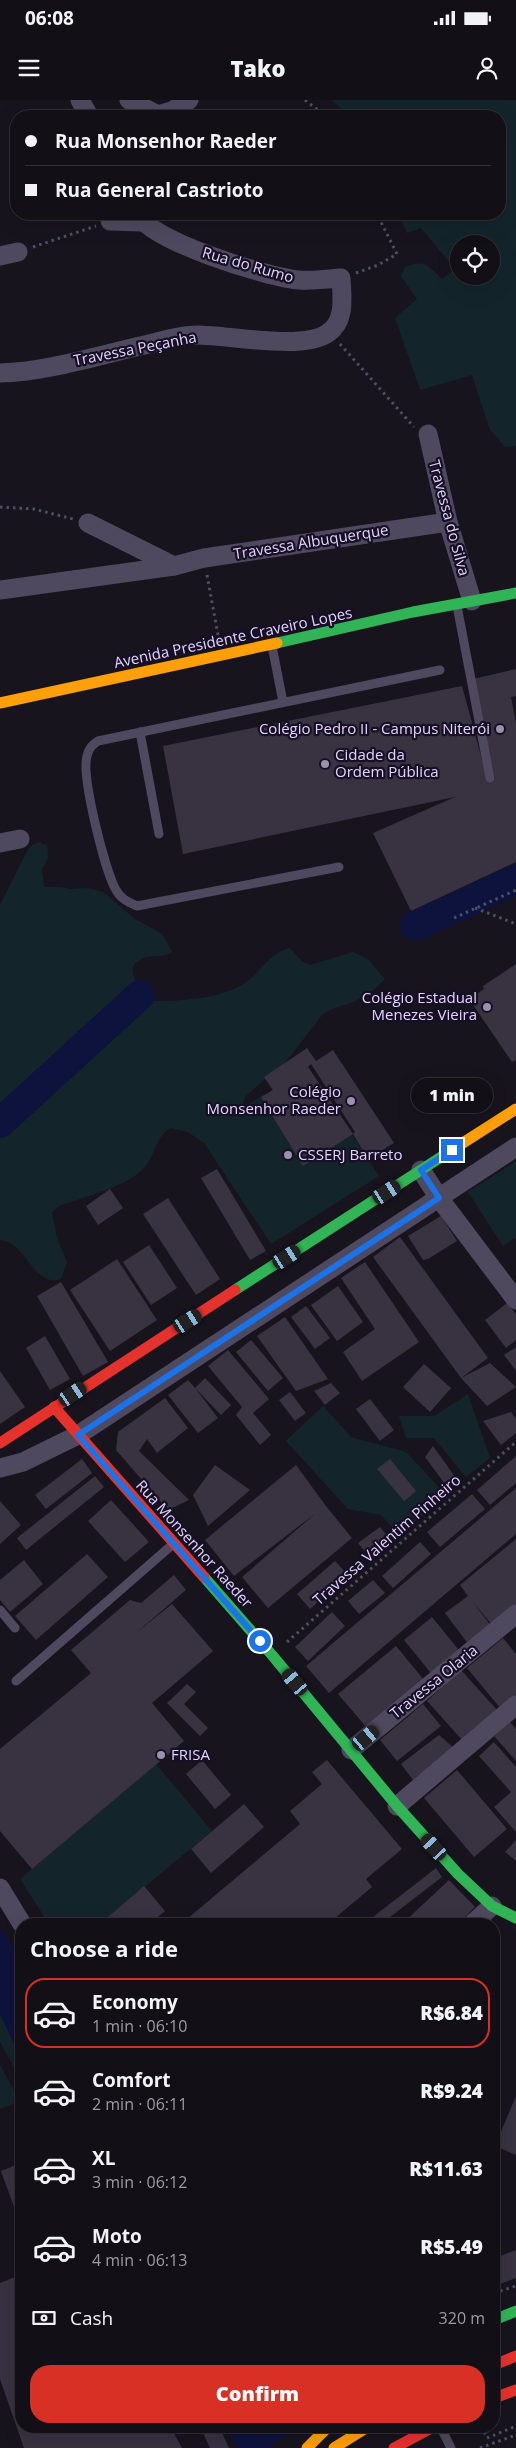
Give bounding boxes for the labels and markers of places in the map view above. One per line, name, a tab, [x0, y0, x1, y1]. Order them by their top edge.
place label: Colégio Pedro II - Campus Niterói	[259, 718, 490, 738]
marker: Colégio Pedro II - Campus Niterói	[494, 723, 506, 735]
place label: Cidade da Ordem Pública	[335, 744, 439, 781]
marker: Cidade da Ordem Pública	[319, 758, 331, 770]
place label: Colégio Estadual Menezes Vieira	[362, 987, 477, 1024]
marker: Colégio Estadual Menezes Vieira	[481, 1001, 493, 1013]
place label: Colégio Monsenhor Raeder	[207, 1081, 341, 1118]
marker: Colégio Monsenhor Raeder	[345, 1095, 357, 1107]
place label: CSSERJ Barreto	[298, 1144, 403, 1164]
marker: CSSERJ Barreto	[282, 1149, 294, 1161]
place label: FRISA	[171, 1744, 210, 1764]
marker: FRISA	[155, 1749, 167, 1761]

